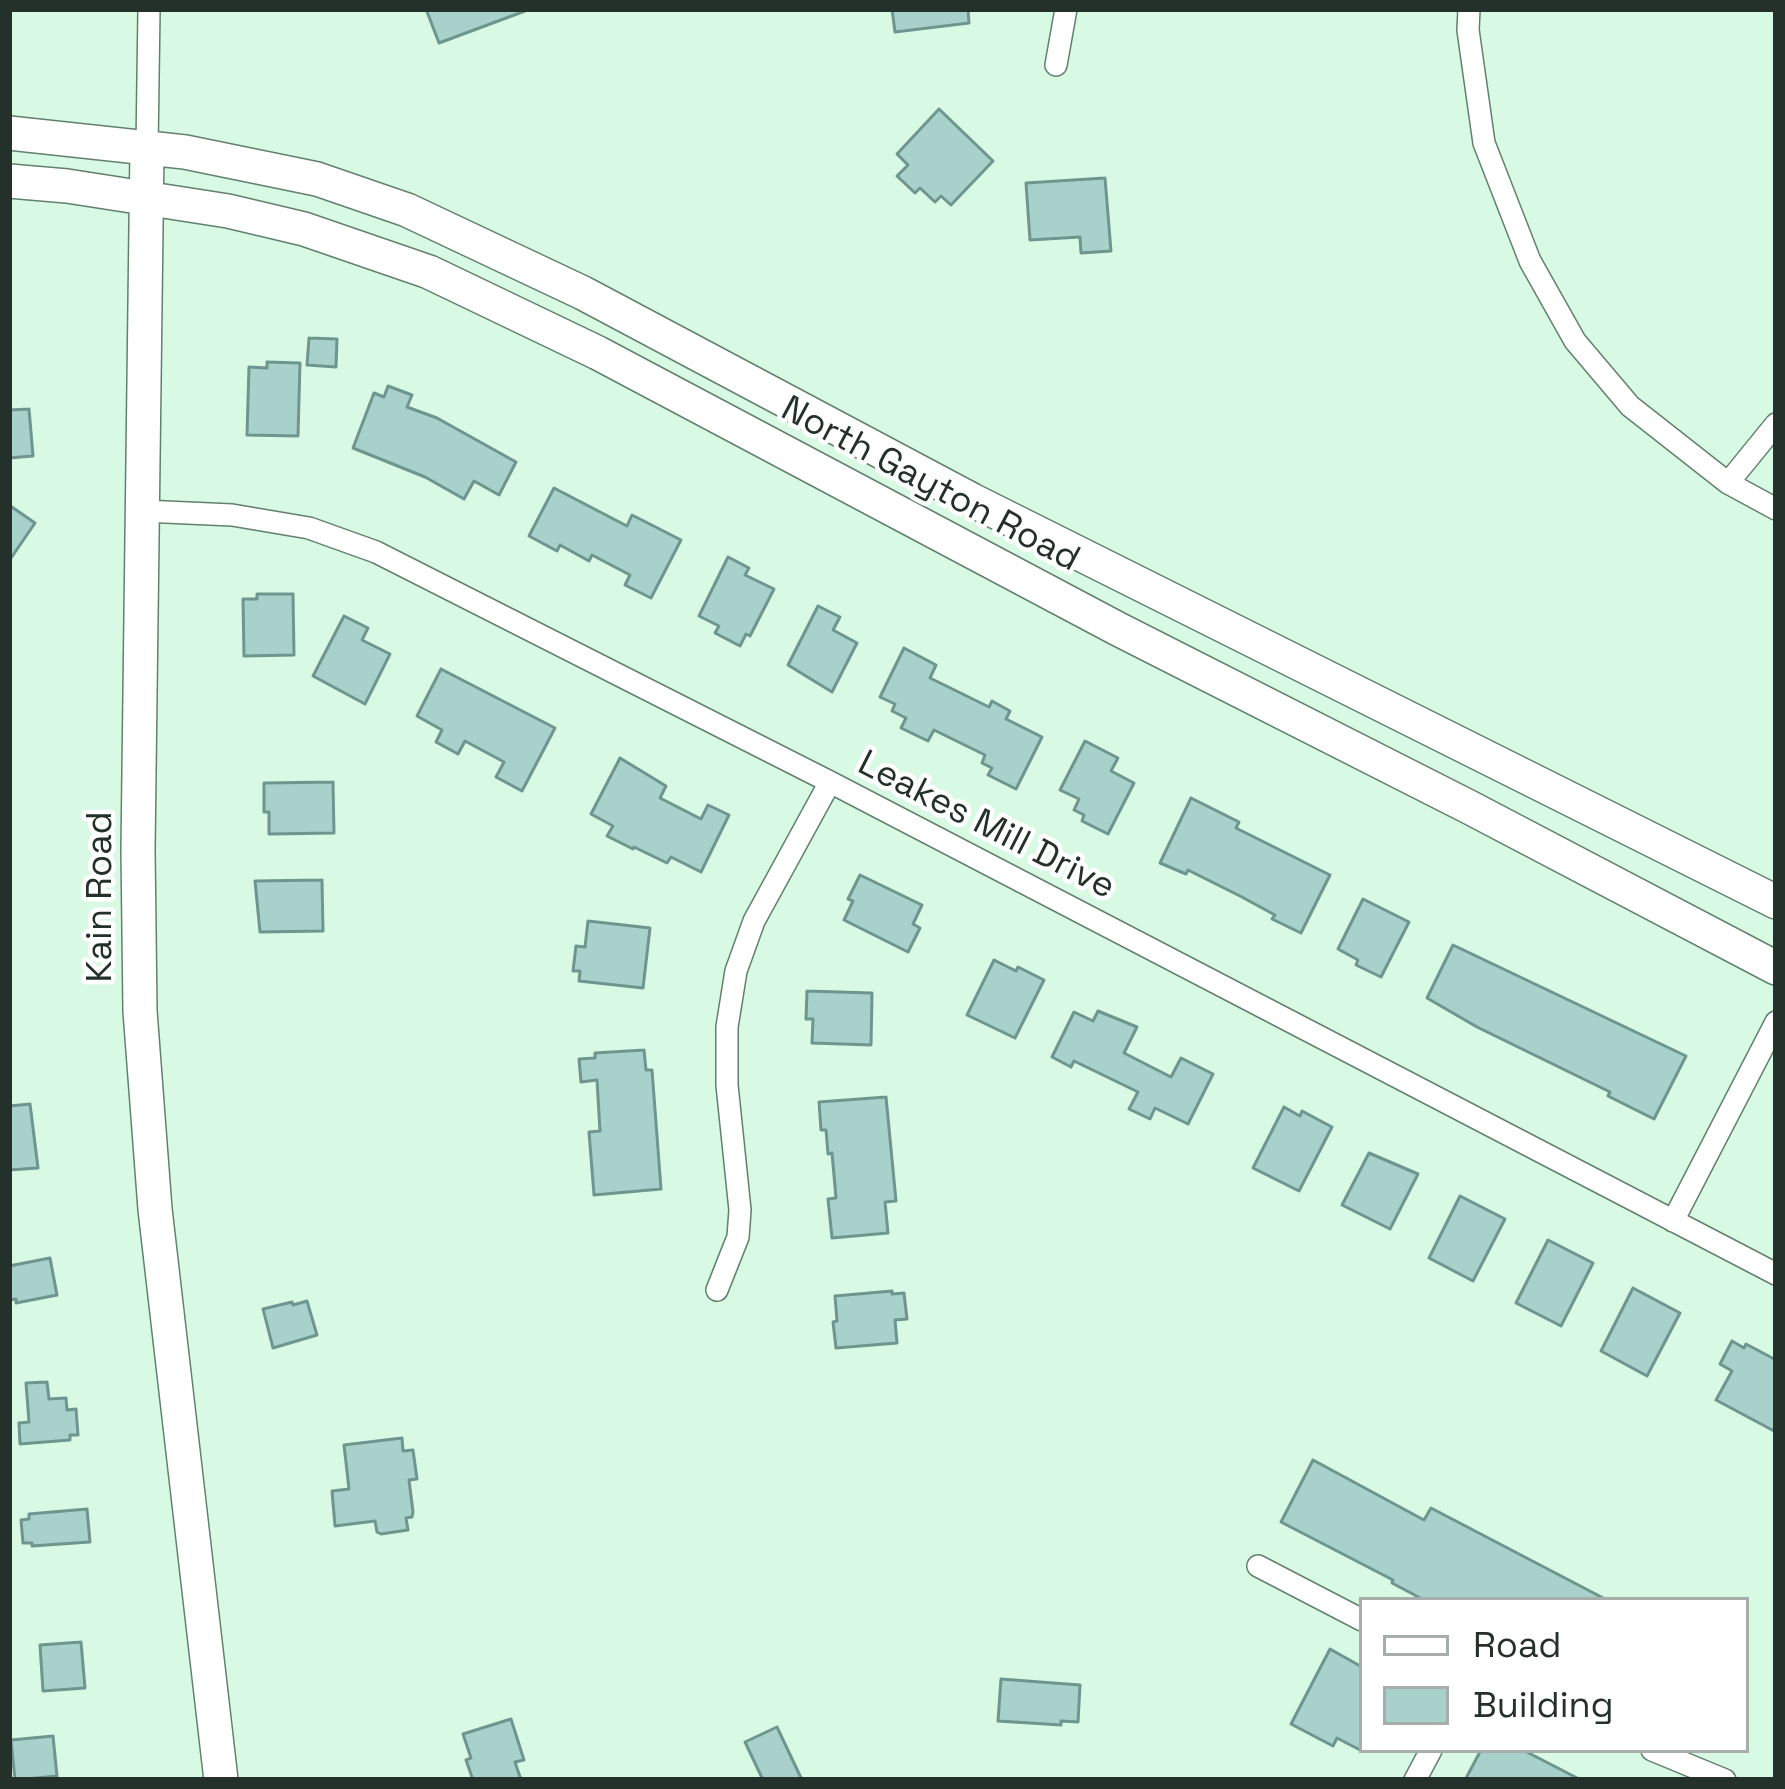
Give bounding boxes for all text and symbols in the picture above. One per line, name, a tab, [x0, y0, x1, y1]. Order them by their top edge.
street label: North Gayton Road	[774, 388, 1086, 582]
street label: Leakes Mill Drive	[850, 743, 1122, 909]
street label: Kain Road	[79, 811, 123, 983]
legend	[1359, 1597, 1749, 1753]
text: Road	[1473, 1622, 1561, 1668]
text: Building	[1473, 1682, 1614, 1728]

